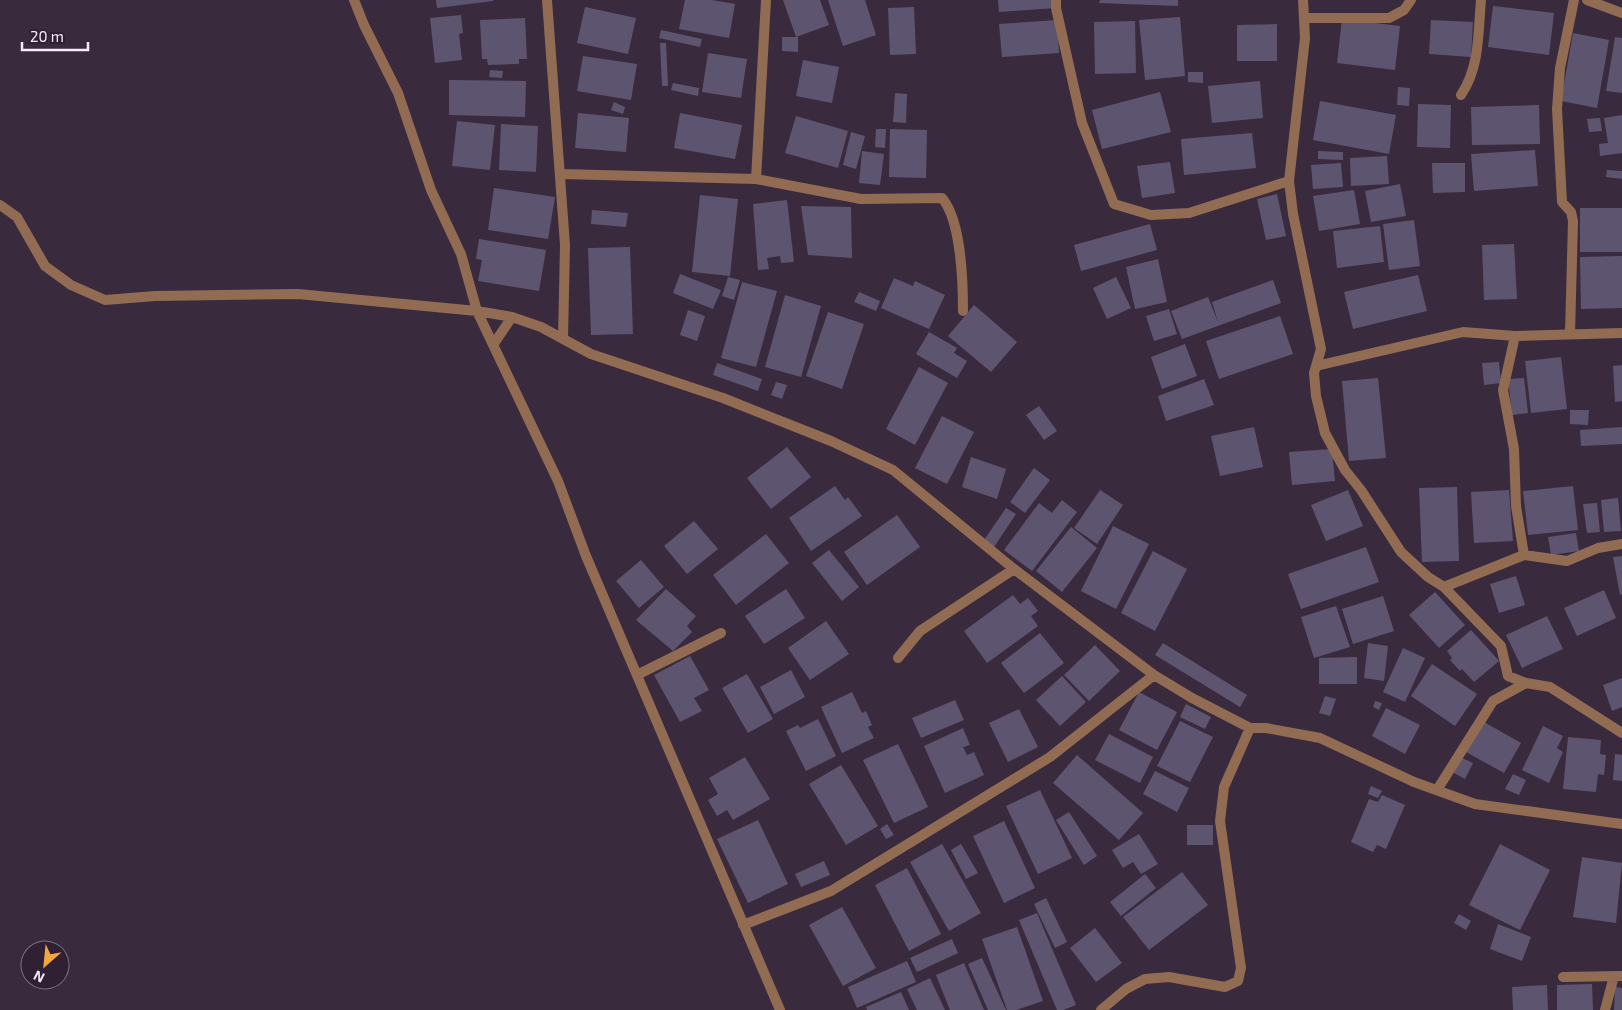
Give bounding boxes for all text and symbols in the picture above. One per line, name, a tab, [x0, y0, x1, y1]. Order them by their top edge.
scale bar	[22, 20, 89, 52]
text: 20 m	[30, 27, 64, 45]
north arrow	[20, 940, 70, 990]
text: N	[31, 967, 47, 987]

